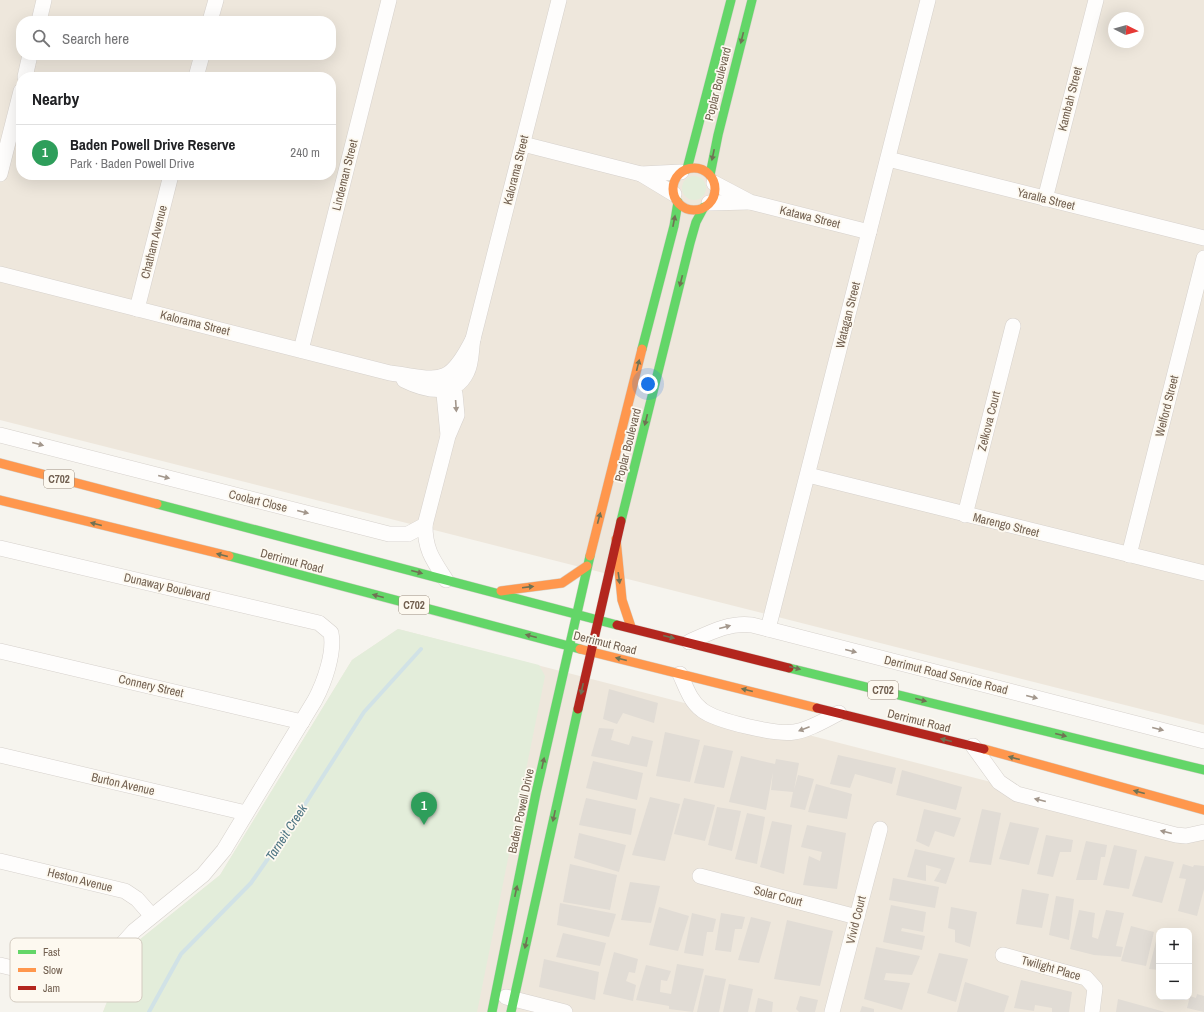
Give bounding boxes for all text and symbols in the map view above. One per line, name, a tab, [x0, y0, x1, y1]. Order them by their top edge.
north arrow	[1108, 12, 1144, 48]
search box	[16, 16, 336, 60]
icon: search	[30, 27, 52, 49]
text: Search here	[62, 28, 129, 49]
one-way arrow	[739, 32, 745, 44]
street label: Poplar Boulevard	[701, 45, 735, 123]
street label: Kambah Street	[1054, 65, 1086, 133]
text: Nearby	[32, 87, 79, 110]
street label: Kalorama Street	[500, 133, 532, 206]
text: Baden Powell Drive Reserve	[70, 134, 235, 155]
street label: Lindeman Street	[328, 138, 362, 212]
text: 1	[42, 144, 48, 161]
text: 240 m	[290, 144, 320, 161]
one-way arrow	[710, 149, 716, 161]
text: Park · Baden Powell Drive	[70, 155, 194, 172]
street label: Yaralla Street	[1015, 184, 1077, 214]
street label: Katawa Street	[778, 202, 842, 232]
street label: Chatham Avenue	[137, 204, 171, 280]
one-way arrow	[672, 215, 678, 228]
one-way arrow	[678, 275, 684, 287]
street label: Watagan Street	[832, 280, 864, 350]
street label: Kalorama Street	[159, 307, 232, 339]
one-way arrow	[635, 359, 641, 371]
street label: Welford Street	[1152, 373, 1182, 438]
your location	[638, 374, 658, 394]
street label: Zelkova Court	[974, 389, 1004, 453]
one-way arrow	[453, 400, 460, 412]
street label: Poplar Boulevard	[611, 406, 645, 484]
one-way arrow	[643, 415, 649, 427]
one-way arrow	[32, 442, 44, 448]
road number: C702	[44, 470, 74, 488]
one-way arrow	[158, 474, 170, 480]
street label: Coolart Close	[227, 486, 289, 516]
street label: Marengo Street	[971, 509, 1041, 541]
one-way arrow	[297, 510, 309, 516]
one-way arrow	[596, 512, 602, 524]
one-way arrow	[89, 521, 101, 527]
street label: Derrimut Road	[259, 545, 325, 577]
one-way arrow	[216, 552, 228, 558]
street label: Dunaway Boulevard	[122, 569, 212, 605]
one-way arrow	[410, 570, 423, 576]
one-way arrow	[616, 572, 623, 584]
one-way arrow	[522, 584, 534, 590]
one-way arrow	[372, 592, 384, 598]
road number: C702	[399, 596, 429, 614]
one-way arrow	[719, 624, 731, 630]
street label: Derrimut Road	[572, 627, 638, 659]
one-way arrow	[525, 633, 537, 639]
one-way arrow	[663, 634, 675, 640]
one-way arrow	[845, 648, 858, 654]
street label: Derrimut Road Service Road	[883, 652, 1009, 698]
one-way arrow	[615, 656, 627, 662]
one-way arrow	[789, 666, 801, 672]
street label: Connery Street	[117, 671, 185, 701]
road number: C702	[868, 681, 898, 699]
one-way arrow	[578, 683, 584, 696]
one-way arrow	[741, 687, 753, 693]
one-way arrow	[1025, 694, 1038, 700]
one-way arrow	[915, 697, 927, 703]
street label: Derrimut Road	[886, 705, 952, 737]
one-way arrow	[798, 726, 809, 732]
one-way arrow	[1152, 726, 1164, 732]
one-way arrow	[1055, 732, 1067, 738]
one-way arrow	[939, 736, 952, 742]
one-way arrow	[1008, 755, 1020, 761]
one-way arrow	[540, 757, 546, 769]
street label: Baden Powell Drive	[504, 767, 538, 855]
street label: Burton Avenue	[90, 769, 156, 799]
one-way arrow	[1133, 789, 1145, 795]
pin: 1	[411, 792, 437, 825]
one-way arrow	[1034, 797, 1046, 803]
water label: Tarneit Creek	[262, 800, 311, 864]
one-way arrow	[550, 810, 556, 823]
one-way arrow	[1160, 829, 1172, 835]
street label: Heston Avenue	[46, 864, 114, 896]
street label: Solar Court	[752, 882, 804, 910]
one-way arrow	[513, 885, 519, 897]
street label: Vivid Court	[842, 894, 870, 946]
map controls	[1156, 928, 1192, 1000]
button: +	[1156, 928, 1192, 964]
legend	[10, 938, 142, 1002]
one-way arrow	[523, 938, 529, 950]
text: Fast	[43, 945, 61, 959]
street label: Twilight Place	[1019, 952, 1083, 984]
text: Slow	[43, 963, 63, 977]
button: −	[1156, 964, 1192, 1000]
text: Jam	[43, 981, 60, 995]

